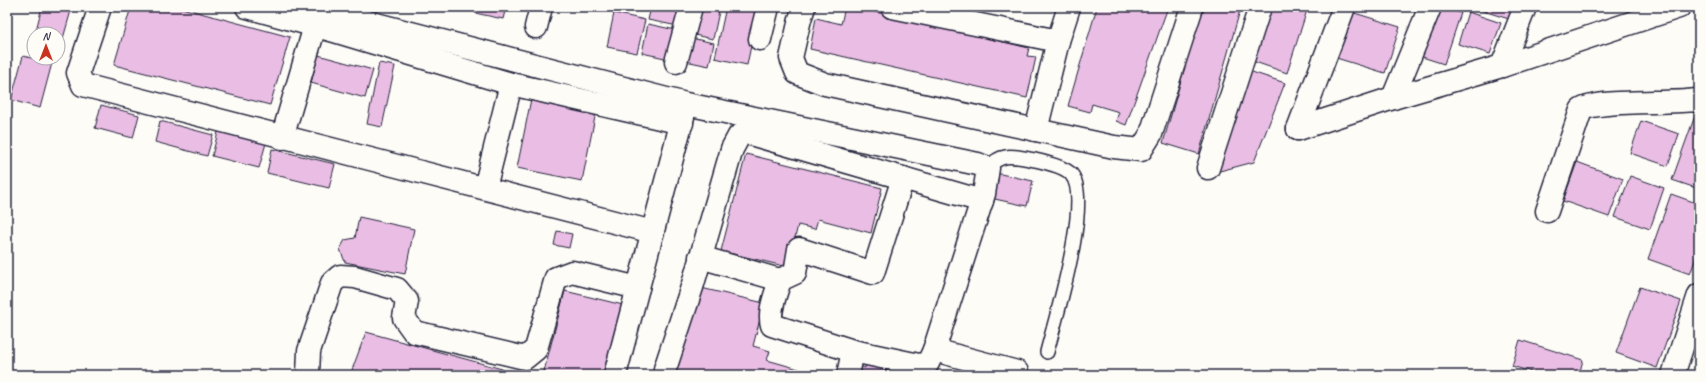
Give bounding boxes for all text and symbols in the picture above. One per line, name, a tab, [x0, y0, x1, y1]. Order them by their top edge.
north arrow	[26, 26, 66, 66]
text: N	[43, 29, 52, 43]

